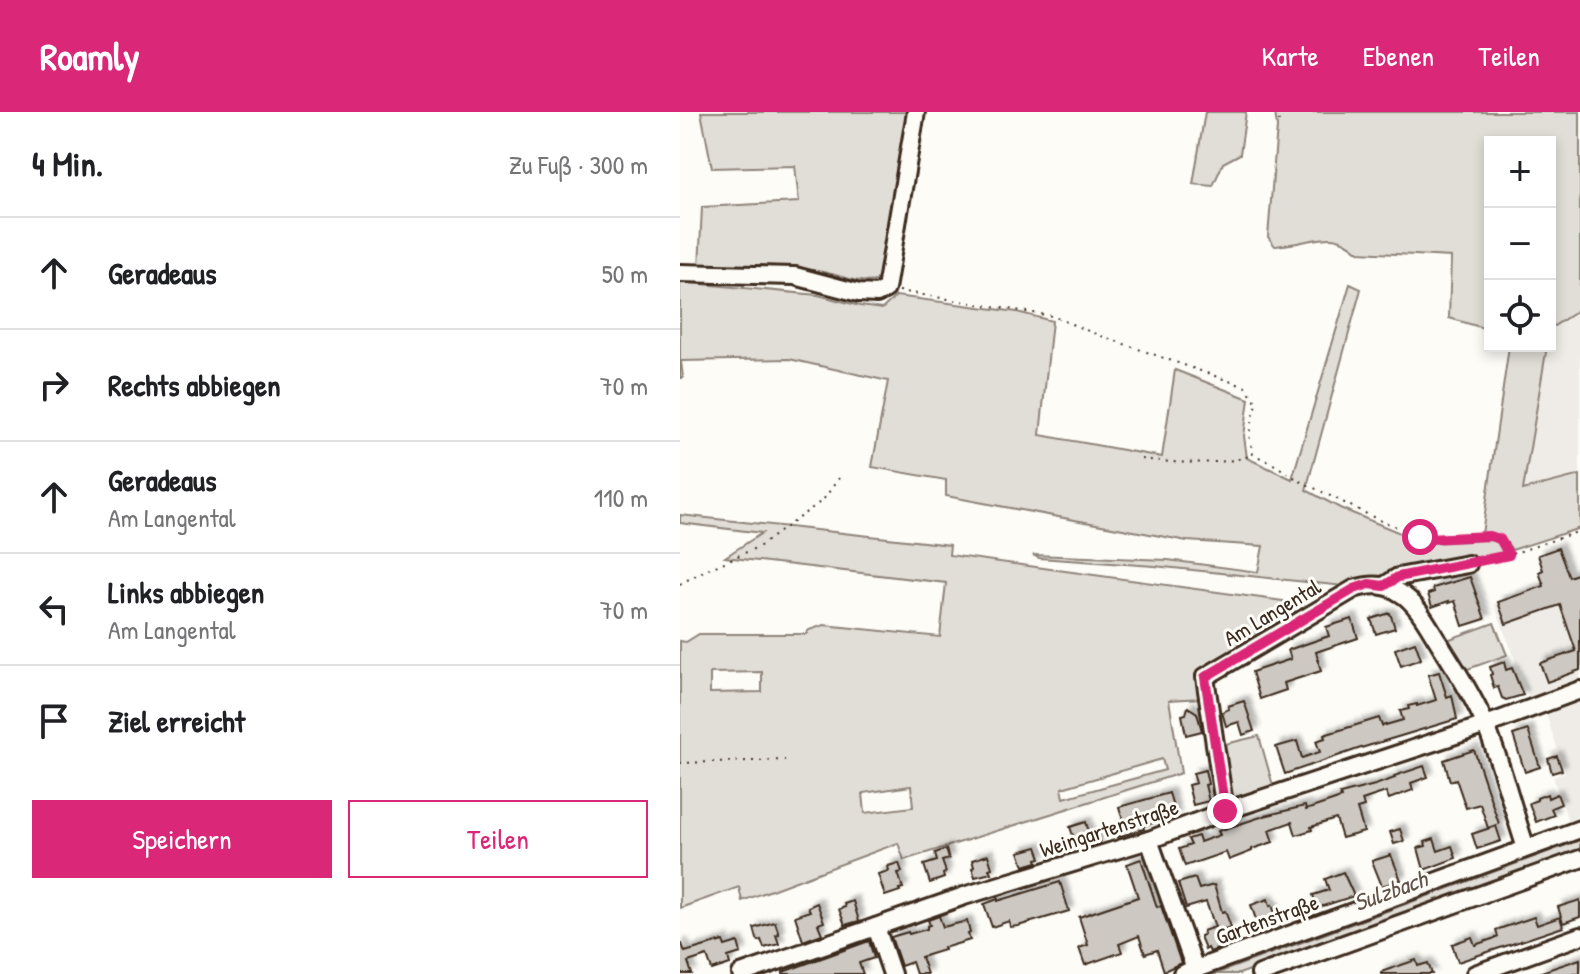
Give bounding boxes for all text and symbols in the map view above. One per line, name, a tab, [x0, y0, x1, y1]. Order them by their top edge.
text: Roamly	[40, 30, 139, 82]
text: Karte	[1262, 37, 1319, 75]
text: Ebenen	[1363, 37, 1434, 75]
text: Teilen	[1478, 37, 1540, 75]
map controls	[1484, 136, 1556, 352]
button: +	[1484, 136, 1556, 208]
text: 4 Min.	[32, 141, 103, 187]
text: Zu Fuß · 300 m	[509, 147, 648, 182]
button: −	[1484, 208, 1556, 280]
icon: ahead	[32, 251, 76, 295]
text: Geradeaus	[108, 253, 217, 293]
text: 50 m	[602, 256, 648, 291]
button: locate	[1484, 280, 1556, 352]
icon: right	[32, 363, 76, 407]
text: Rechts abbiegen	[108, 365, 281, 405]
text: 70 m	[600, 368, 648, 403]
text: Geradeaus	[108, 460, 217, 500]
icon: ahead	[32, 475, 76, 519]
text: 110 m	[594, 480, 648, 515]
text: Am Langental	[108, 500, 236, 535]
route start	[1402, 519, 1438, 555]
street label: Am Langental	[1218, 571, 1326, 653]
text: Links abbiegen	[108, 572, 264, 612]
icon: left	[32, 587, 76, 631]
text: 70 m	[600, 592, 648, 627]
text: Am Langental	[108, 612, 236, 647]
icon: arrive	[32, 699, 76, 743]
text: Ziel erreicht	[108, 701, 245, 741]
street label: Weingartenstraße	[1036, 791, 1182, 864]
route end	[1207, 793, 1243, 829]
button: Speichern	[32, 800, 332, 878]
button: Teilen	[348, 800, 648, 878]
water label: Sulzbach	[1349, 861, 1433, 918]
street label: Gartenstraße	[1211, 886, 1323, 951]

